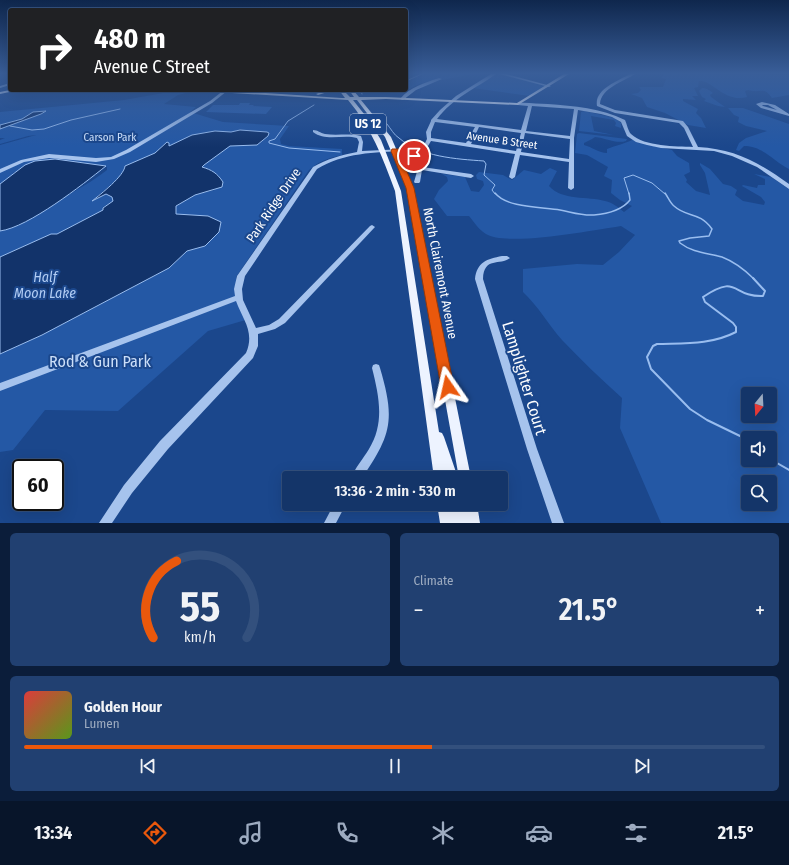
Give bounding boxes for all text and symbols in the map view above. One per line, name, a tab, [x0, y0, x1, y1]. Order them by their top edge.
text: 480 m	[94, 22, 166, 55]
icon: right	[28, 24, 80, 76]
text: Avenue C Street	[94, 56, 210, 78]
road number: US 12	[350, 114, 386, 134]
street label: Avenue B Street	[466, 129, 539, 152]
park label: Carson Park	[84, 131, 137, 144]
pin	[397, 139, 431, 173]
icon: arrive	[403, 145, 425, 167]
street label: Park Ridge Drive	[243, 165, 304, 245]
street label: North Clairemont Avenue	[420, 206, 461, 340]
water label: Half Moon Lake	[14, 269, 76, 302]
street label: Lamplighter Court	[498, 319, 551, 438]
park label: Rod & Gun Park	[49, 352, 151, 371]
position arrow	[427, 366, 469, 408]
north arrow	[741, 387, 777, 423]
map controls	[741, 387, 777, 511]
button: sound	[741, 431, 777, 467]
speed limit sign: 60	[12, 459, 64, 511]
button: search	[741, 475, 777, 511]
text: 13:36 · 2 min · 530 m	[334, 482, 456, 500]
text: Climate	[414, 573, 454, 588]
text: 55	[179, 581, 220, 631]
text: 21.5°	[559, 592, 620, 628]
text: −	[414, 597, 423, 624]
text: +	[755, 597, 765, 624]
text: km/h	[184, 628, 216, 645]
text: Golden Hour	[84, 698, 162, 716]
text: Lumen	[84, 716, 120, 731]
icon: previous	[137, 755, 159, 777]
icon: pause	[384, 755, 406, 777]
icon: next	[631, 755, 653, 777]
icon: directions	[141, 819, 169, 847]
icon: music	[237, 819, 265, 847]
icon: phone	[333, 819, 361, 847]
icon: climate	[429, 819, 457, 847]
icon: car	[525, 819, 553, 847]
icon: filters	[622, 819, 650, 847]
text: 13:34	[34, 822, 72, 844]
text: 21.5°	[718, 822, 755, 844]

